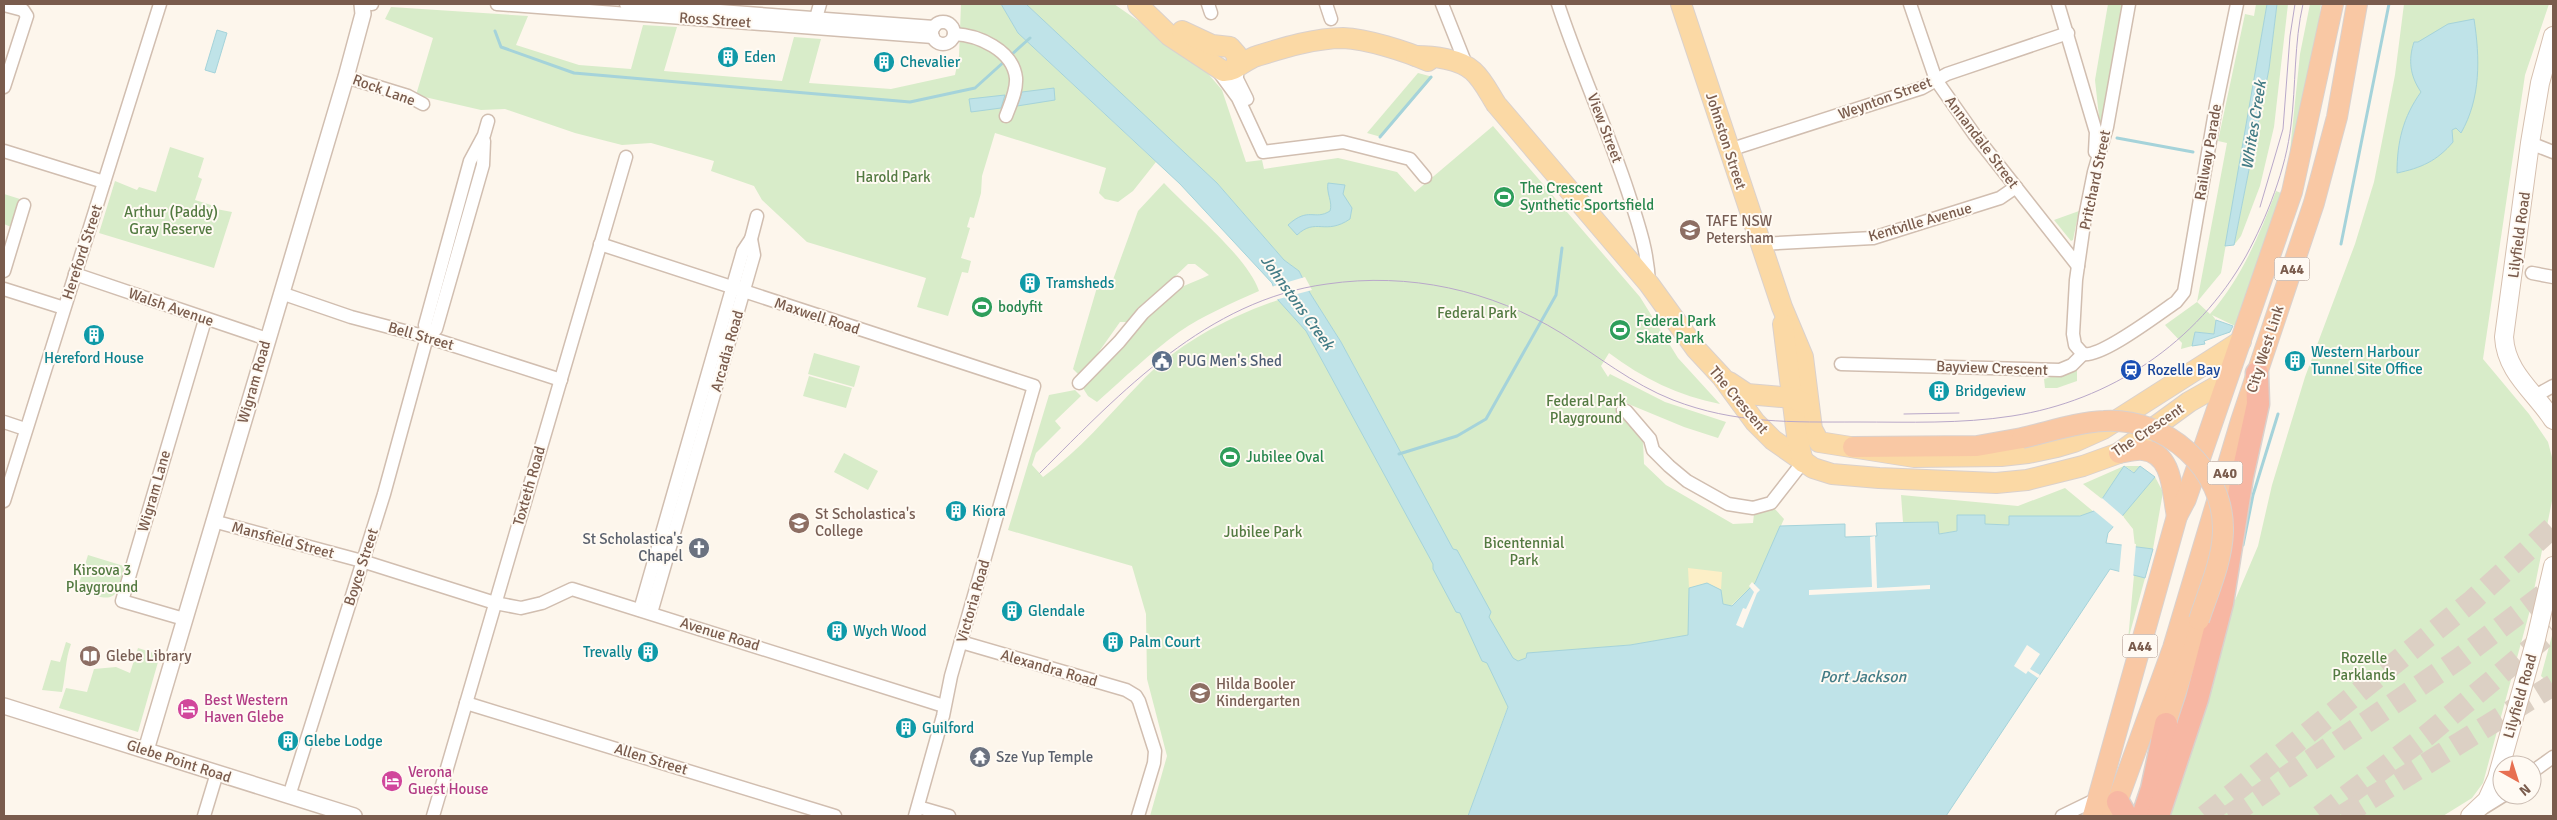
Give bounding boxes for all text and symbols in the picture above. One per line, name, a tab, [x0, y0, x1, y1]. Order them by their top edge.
street label: Ross Street	[678, 9, 752, 31]
building icon: Eden	[716, 45, 740, 69]
place label: Eden	[744, 48, 776, 66]
building icon: Chevalier	[872, 50, 896, 74]
place label: Chevalier	[900, 53, 961, 71]
street label: Rock Lane	[350, 70, 418, 110]
street label: Weynton Street	[1836, 73, 1934, 123]
water label: Whites Creek	[2237, 77, 2271, 171]
street label: Johnston Street	[1702, 90, 1750, 192]
street label: View Street	[1583, 91, 1627, 165]
street label: Annandale Street	[1941, 92, 2023, 192]
street label: Railway Parade	[2191, 102, 2225, 202]
street label: Pritchard Street	[2076, 128, 2114, 232]
park label: Harold Park	[855, 168, 931, 186]
place label: The Crescent Synthetic Sportsfield	[1520, 179, 1654, 214]
sports icon: The Crescent Synthetic Sportsfield	[1492, 185, 1516, 209]
street label: Lilyfield Road	[2504, 191, 2534, 279]
street label: Kentville Avenue	[1866, 199, 1974, 245]
street label: Hereford Street	[58, 202, 106, 302]
park label: Arthur (Paddy) Gray Reserve	[124, 203, 218, 238]
place label: TAFE NSW Petersham	[1706, 212, 1774, 247]
school or university icon: TAFE NSW Petersham	[1678, 218, 1702, 242]
water label: Johnstons Creek	[1256, 251, 1339, 355]
road number: A44	[2274, 258, 2310, 280]
building icon: Tramsheds	[1018, 271, 1042, 295]
place label: Tramsheds	[1046, 274, 1115, 292]
street label: Walsh Avenue	[126, 284, 216, 330]
street label: Maxwell Road	[772, 294, 862, 338]
sports icon: bodyfit	[970, 295, 994, 319]
place label: bodyfit	[998, 298, 1043, 316]
street label: City West Link	[2242, 303, 2288, 395]
park label: Federal Park	[1437, 304, 1517, 322]
street label: Arcadia Road	[707, 308, 747, 394]
place label: Federal Park Skate Park	[1636, 312, 1716, 347]
street label: Bell Street	[386, 318, 456, 354]
sports icon: Federal Park Skate Park	[1608, 318, 1632, 342]
building icon: Hereford House	[82, 323, 106, 347]
street label: Wigram Road	[234, 339, 274, 425]
place label: Western Harbour Tunnel Site Office	[2311, 343, 2423, 378]
place label: Hereford House	[44, 349, 144, 367]
public building icon: PUG Men's Shed	[1150, 349, 1174, 373]
building icon: Western Harbour Tunnel Site Office	[2283, 349, 2307, 373]
place label: PUG Men's Shed	[1178, 352, 1282, 370]
street label: Bayview Crescent	[1936, 357, 2048, 379]
station icon: Rozelle Bay	[2119, 358, 2143, 382]
place label: Rozelle Bay	[2147, 361, 2220, 379]
street label: The Crescent	[1706, 363, 1772, 437]
building icon: Bridgeview	[1927, 379, 1951, 403]
place label: Bridgeview	[1955, 382, 2026, 400]
park label: Federal Park Playground	[1546, 392, 1626, 427]
street label: The Crescent	[2109, 399, 2187, 461]
street label: Toxteth Road	[509, 444, 549, 528]
sports icon: Jubilee Oval	[1218, 445, 1242, 469]
street label: Wigram Lane	[134, 448, 174, 534]
place label: Jubilee Oval	[1246, 448, 1324, 466]
road number: A40	[2208, 462, 2242, 484]
building icon: Kiora	[944, 499, 968, 523]
place label: Kiora	[972, 502, 1006, 520]
place label: St Scholastica's College	[815, 505, 916, 540]
school or university icon: St Scholastica's College	[787, 511, 811, 535]
street label: Mansfield Street	[230, 518, 336, 562]
park label: Jubilee Park	[1224, 523, 1303, 541]
street label: Boyce Street	[340, 526, 382, 608]
place label: St Scholastica's Chapel	[582, 530, 683, 565]
park label: Bicentennial Park	[1484, 534, 1564, 569]
church icon: St Scholastica's Chapel	[687, 536, 711, 560]
street label: Victoria Road	[953, 557, 993, 645]
park label: Kirsova 3 Playground	[66, 561, 138, 596]
building icon: Glendale	[1000, 599, 1024, 623]
place label: Glendale	[1028, 602, 1085, 620]
street label: Avenue Road	[678, 613, 762, 655]
building icon: Wych Wood	[825, 619, 849, 643]
place label: Wych Wood	[853, 622, 927, 640]
building icon: Palm Court	[1101, 630, 1125, 654]
place label: Palm Court	[1129, 633, 1200, 651]
road number: A44	[2122, 634, 2158, 658]
building icon: Trevally	[636, 640, 660, 664]
place label: Trevally	[583, 643, 632, 661]
library icon: Glebe Library	[78, 644, 102, 668]
street label: Alexandra Road	[999, 646, 1099, 690]
place label: Glebe Library	[106, 647, 192, 665]
park label: Rozelle Parklands	[2332, 649, 2396, 684]
street label: Lilyfield Road	[2499, 652, 2541, 740]
water label: Port Jackson	[1820, 667, 1908, 687]
place label: Hilda Booler Kindergarten	[1216, 675, 1300, 710]
school or university icon: Hilda Booler Kindergarten	[1188, 681, 1212, 705]
place label: Best Western Haven Glebe	[204, 691, 288, 726]
hotel icon: Best Western Haven Glebe	[176, 697, 200, 721]
building icon: Guilford	[894, 716, 918, 740]
place label: Guilford	[922, 719, 974, 737]
building icon: Glebe Lodge	[276, 729, 300, 753]
place label: Glebe Lodge	[304, 732, 383, 750]
street label: Glebe Point Road	[124, 736, 234, 786]
street label: Allen Street	[612, 739, 690, 779]
temple icon: Sze Yup Temple	[968, 745, 992, 769]
place label: Sze Yup Temple	[996, 748, 1093, 766]
north arrow	[2492, 755, 2542, 805]
place label: Verona Guest House	[408, 763, 489, 798]
hotel icon: Verona Guest House	[380, 769, 404, 793]
text: N	[2516, 780, 2534, 799]

